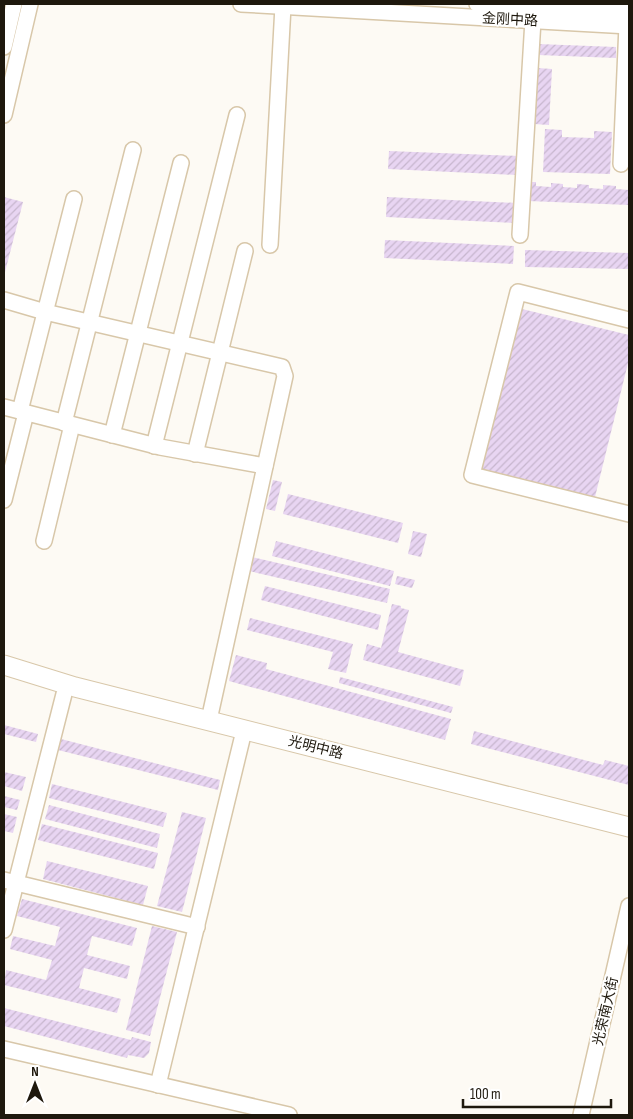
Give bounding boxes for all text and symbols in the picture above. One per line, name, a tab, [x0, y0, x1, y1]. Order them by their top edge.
street label: 金刚中路	[482, 10, 538, 29]
street label: 光明中路	[287, 732, 345, 763]
street label: 光荣南大街	[589, 975, 622, 1047]
north arrow	[10, 1059, 60, 1109]
text: N	[31, 1063, 39, 1080]
scale bar	[463, 1076, 610, 1108]
text: 100 m	[470, 1085, 501, 1104]

